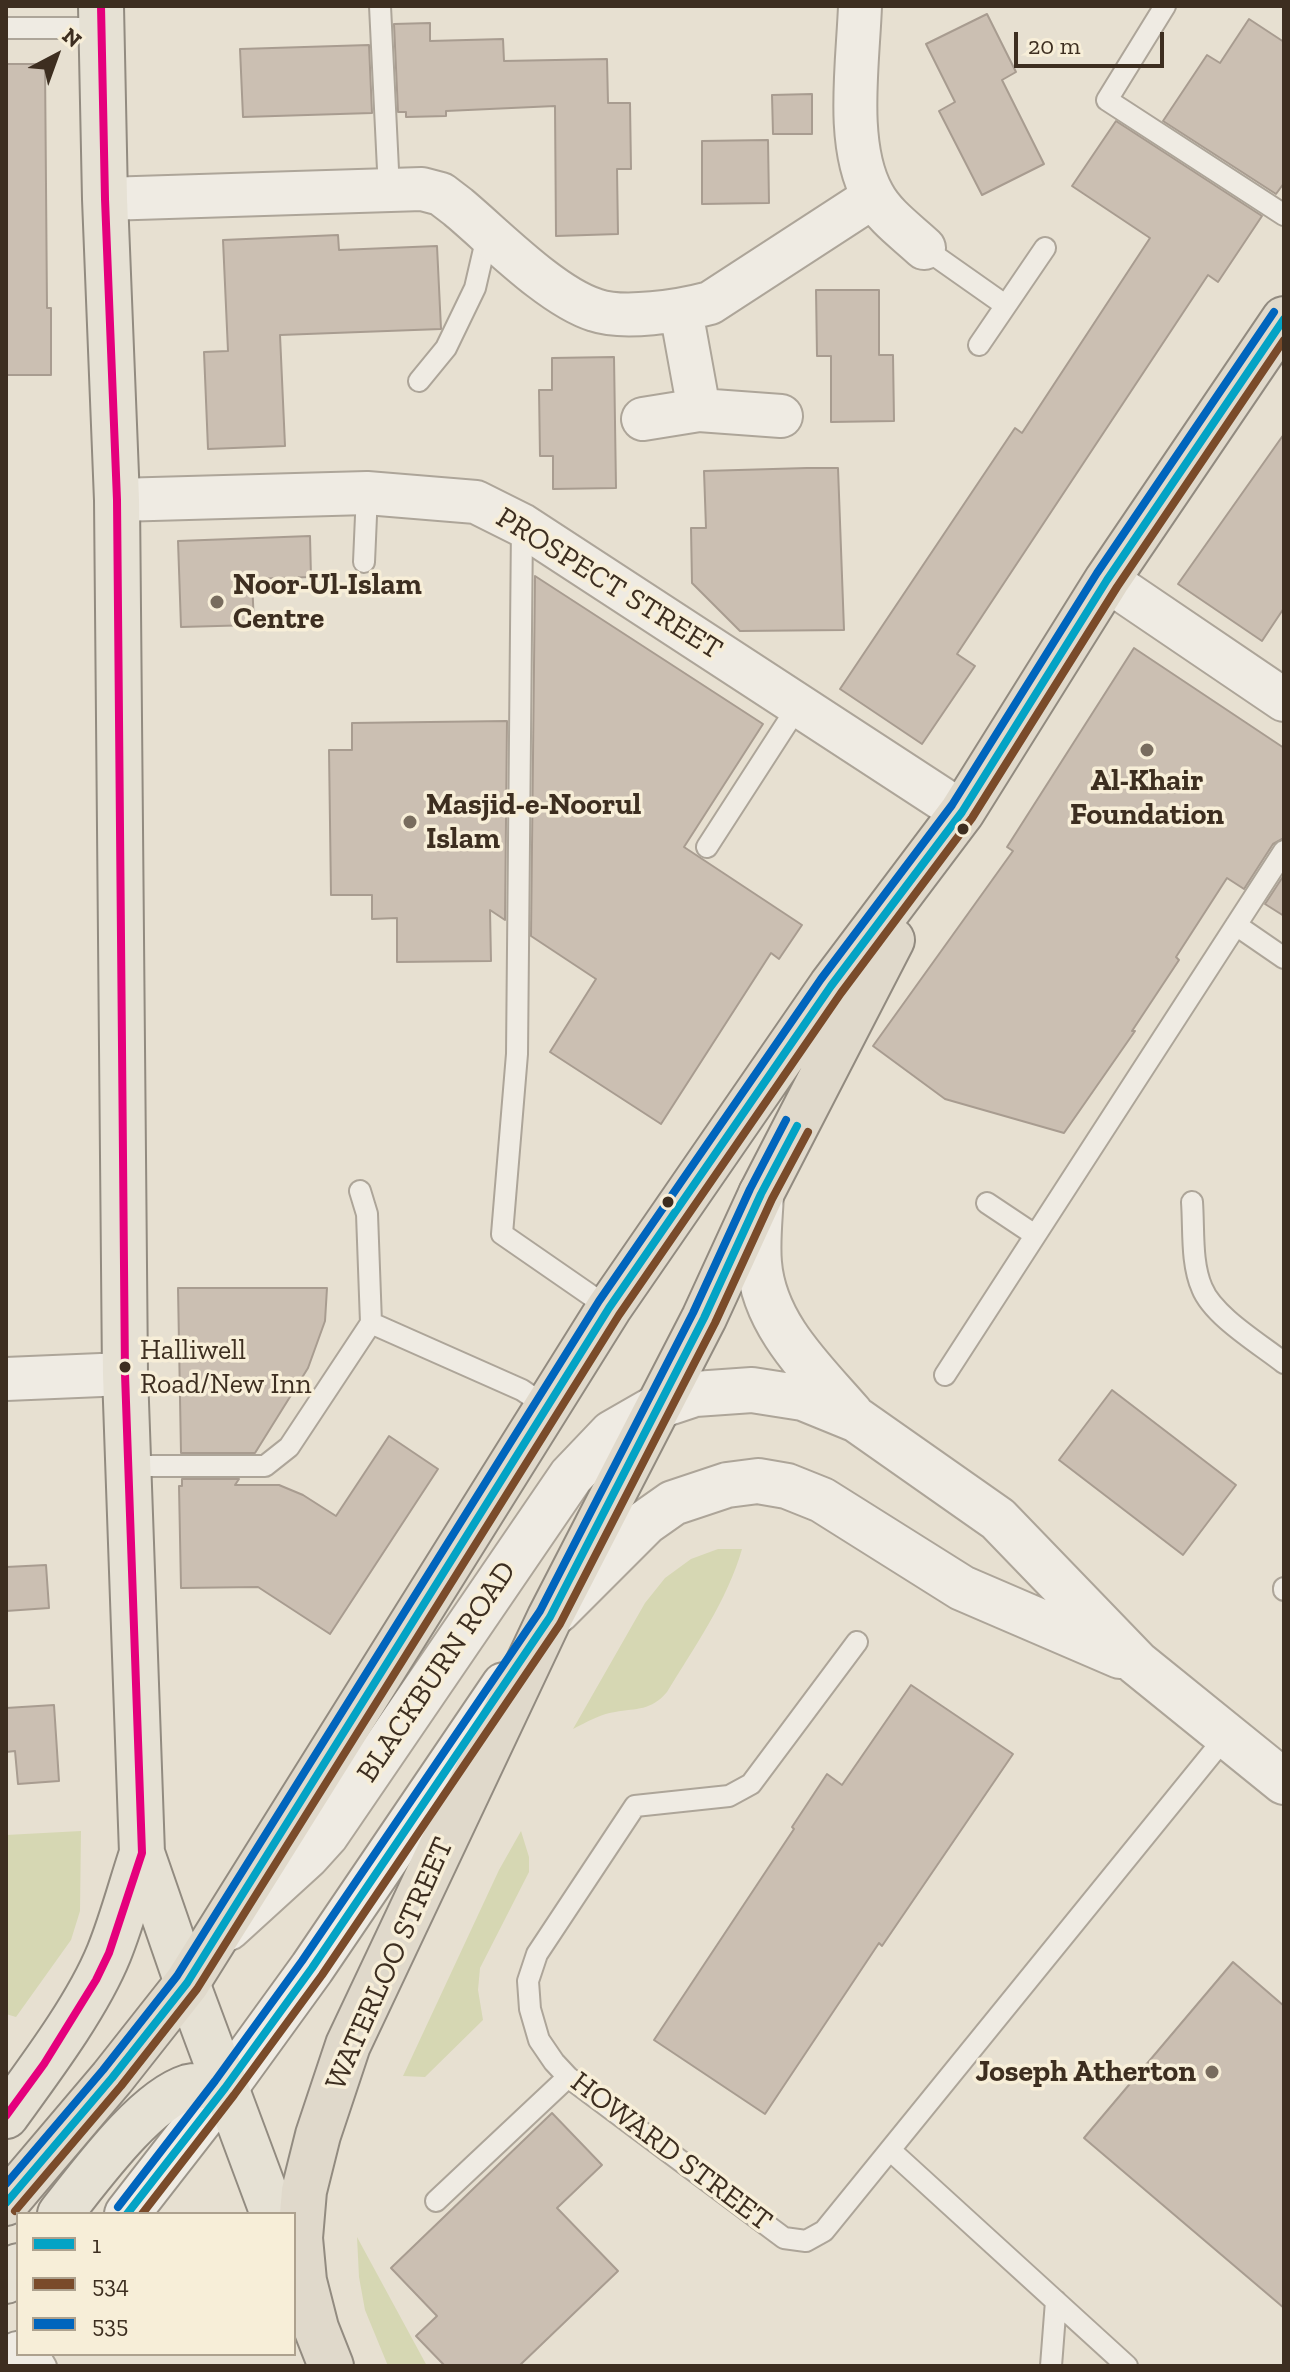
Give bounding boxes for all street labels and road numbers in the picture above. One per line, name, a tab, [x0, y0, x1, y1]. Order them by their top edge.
street label: PROSPECT STREET	[489, 500, 729, 668]
street label: BLACKBURN ROAD	[350, 1555, 524, 1789]
street label: WATERLOO STREET	[318, 1832, 462, 2096]
street label: HOWARD STREET	[563, 2065, 779, 2239]

